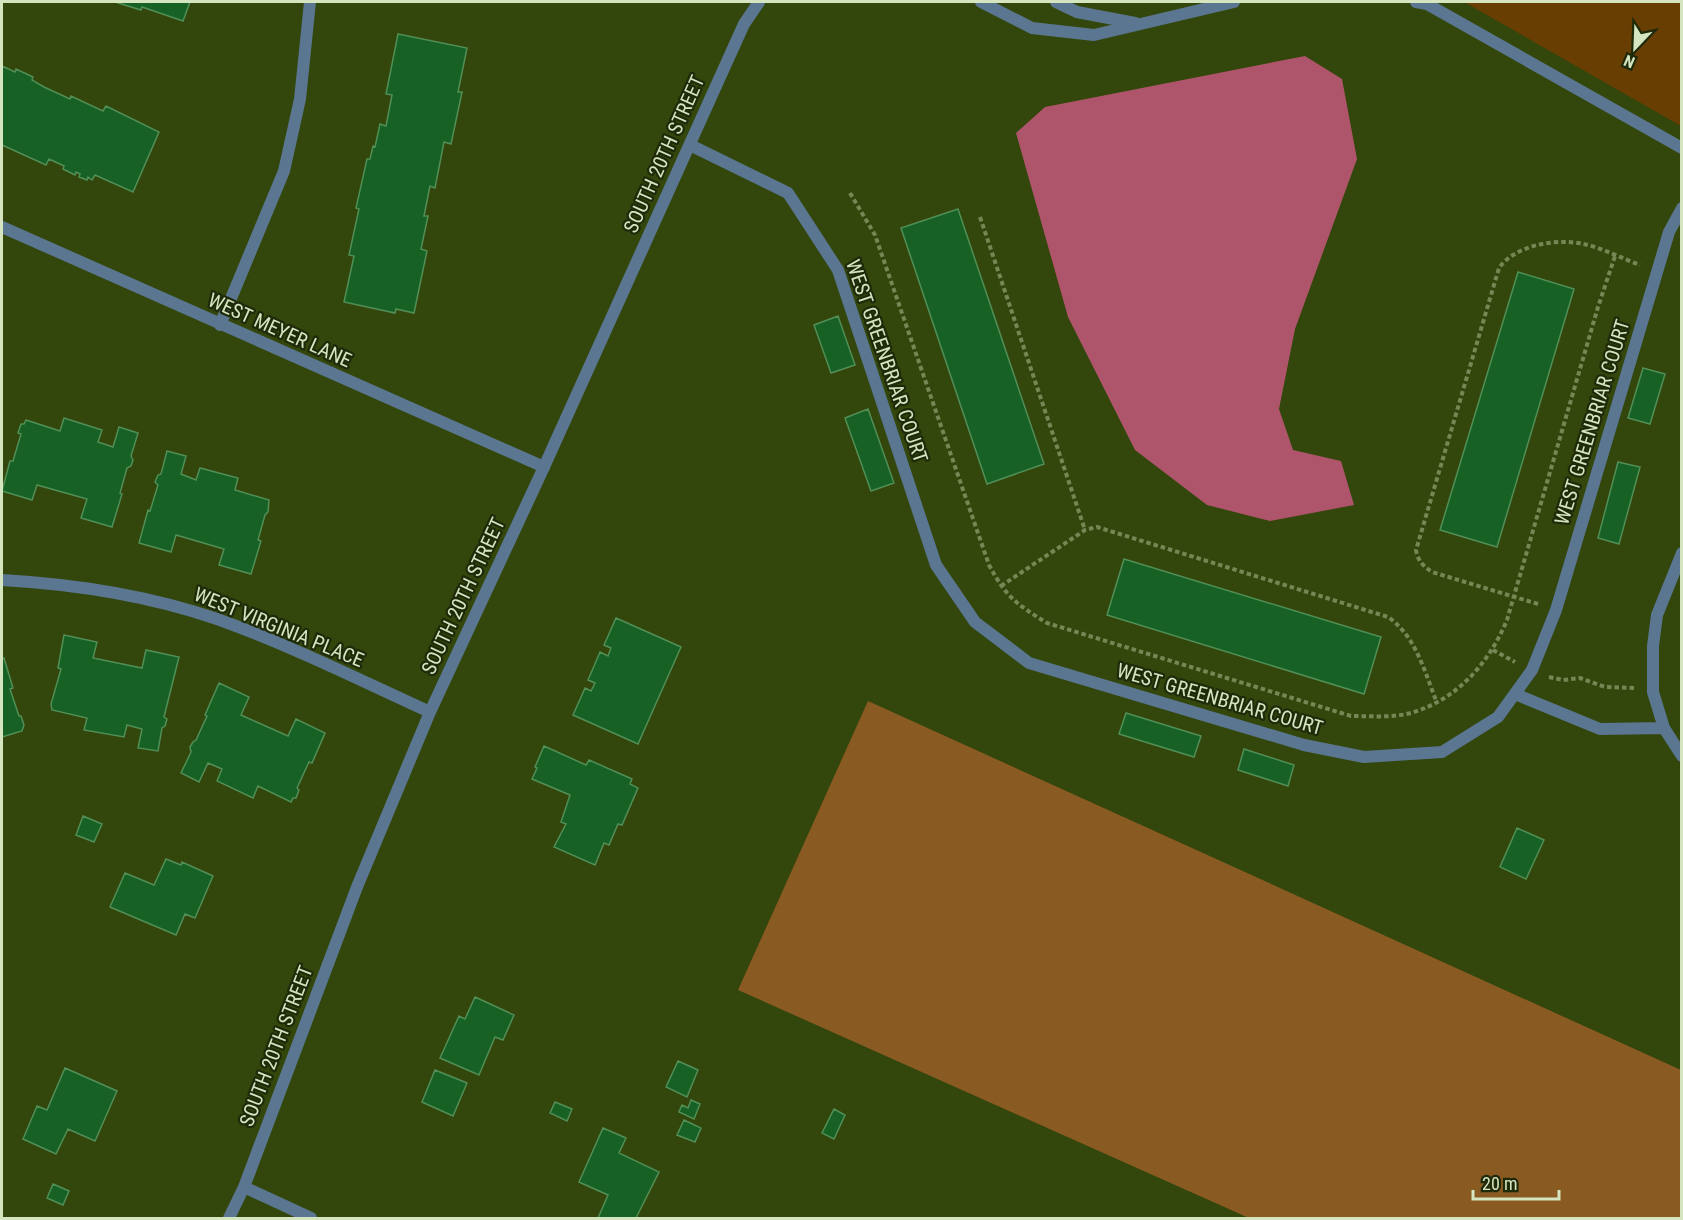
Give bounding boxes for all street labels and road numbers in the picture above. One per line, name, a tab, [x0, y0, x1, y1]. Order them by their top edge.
street label: SOUTH 20TH STREET	[618, 71, 710, 237]
street label: WEST GREENBRIAR COURT	[841, 256, 933, 466]
street label: WEST MEYER LANE	[205, 288, 355, 372]
street label: WEST GREENBRIAR COURT	[1549, 317, 1635, 527]
street label: SOUTH 20TH STREET	[416, 514, 510, 678]
street label: WEST VIRGINIA PLACE	[191, 582, 367, 672]
street label: WEST GREENBRIAR COURT	[1114, 658, 1326, 740]
street label: SOUTH 20TH STREET	[234, 962, 318, 1130]

